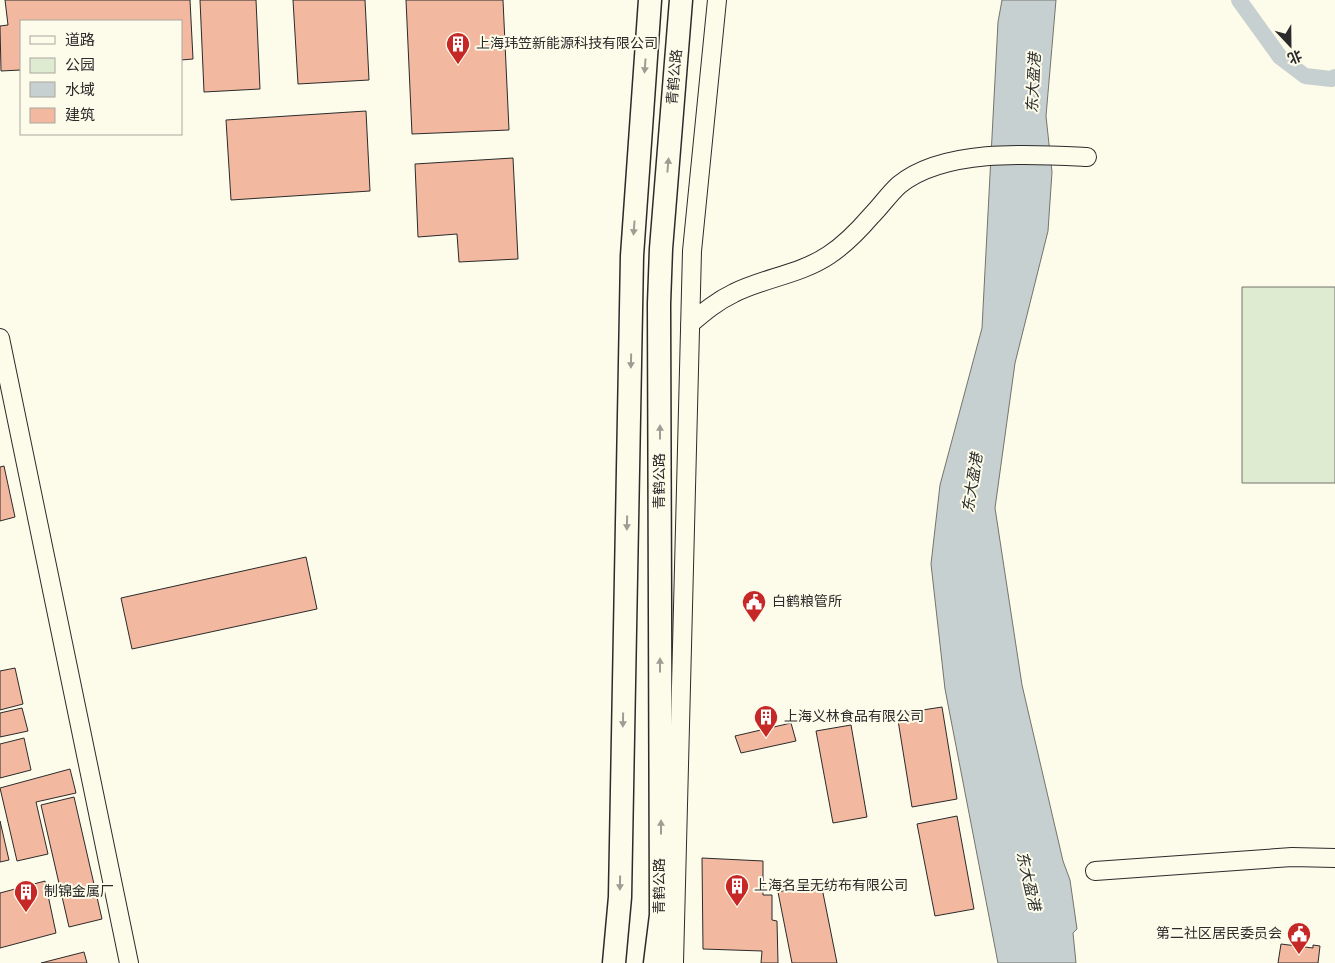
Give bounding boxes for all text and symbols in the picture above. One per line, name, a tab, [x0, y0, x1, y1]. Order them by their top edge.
legend	[20, 20, 182, 135]
north arrow	[1265, 20, 1315, 70]
text: 道路	[65, 30, 95, 51]
building icon: 上海玮笠新能源科技有限公司	[445, 31, 471, 65]
place label: 上海玮笠新能源科技有限公司	[476, 34, 658, 54]
text: 北	[1284, 44, 1305, 68]
street label: 青鹤公路	[663, 48, 687, 106]
water label: 东大盈港	[1022, 51, 1046, 114]
text: 公园	[65, 55, 95, 76]
one-way arrow	[641, 58, 649, 74]
text: 水域	[65, 80, 95, 101]
text: 建筑	[65, 105, 95, 126]
one-way arrow	[664, 157, 672, 173]
one-way arrow	[630, 220, 638, 236]
one-way arrow	[626, 353, 634, 369]
one-way arrow	[656, 424, 664, 440]
water label: 东大盈港	[958, 450, 988, 514]
street label: 青鹤公路	[650, 453, 670, 509]
one-way arrow	[623, 515, 631, 531]
public building icon: 白鹤粮管所	[741, 589, 767, 623]
place label: 白鹤粮管所	[772, 592, 842, 612]
one-way arrow	[656, 656, 664, 672]
building icon: 上海义林食品有限公司	[753, 704, 779, 738]
place label: 上海义林食品有限公司	[784, 707, 924, 727]
one-way arrow	[619, 713, 627, 729]
one-way arrow	[657, 819, 665, 835]
water label: 东大盈港	[1011, 849, 1045, 915]
street label: 青鹤公路	[650, 858, 670, 914]
building icon: 上海名呈无纺布有限公司	[724, 873, 750, 907]
one-way arrow	[616, 875, 624, 891]
place label: 上海名呈无纺布有限公司	[754, 876, 908, 896]
building icon: 制锦金属厂	[13, 879, 39, 913]
place label: 制锦金属厂	[44, 882, 114, 902]
public building icon: 第二社区居民委员会	[1286, 921, 1312, 955]
place label: 第二社区居民委员会	[1156, 924, 1282, 944]

